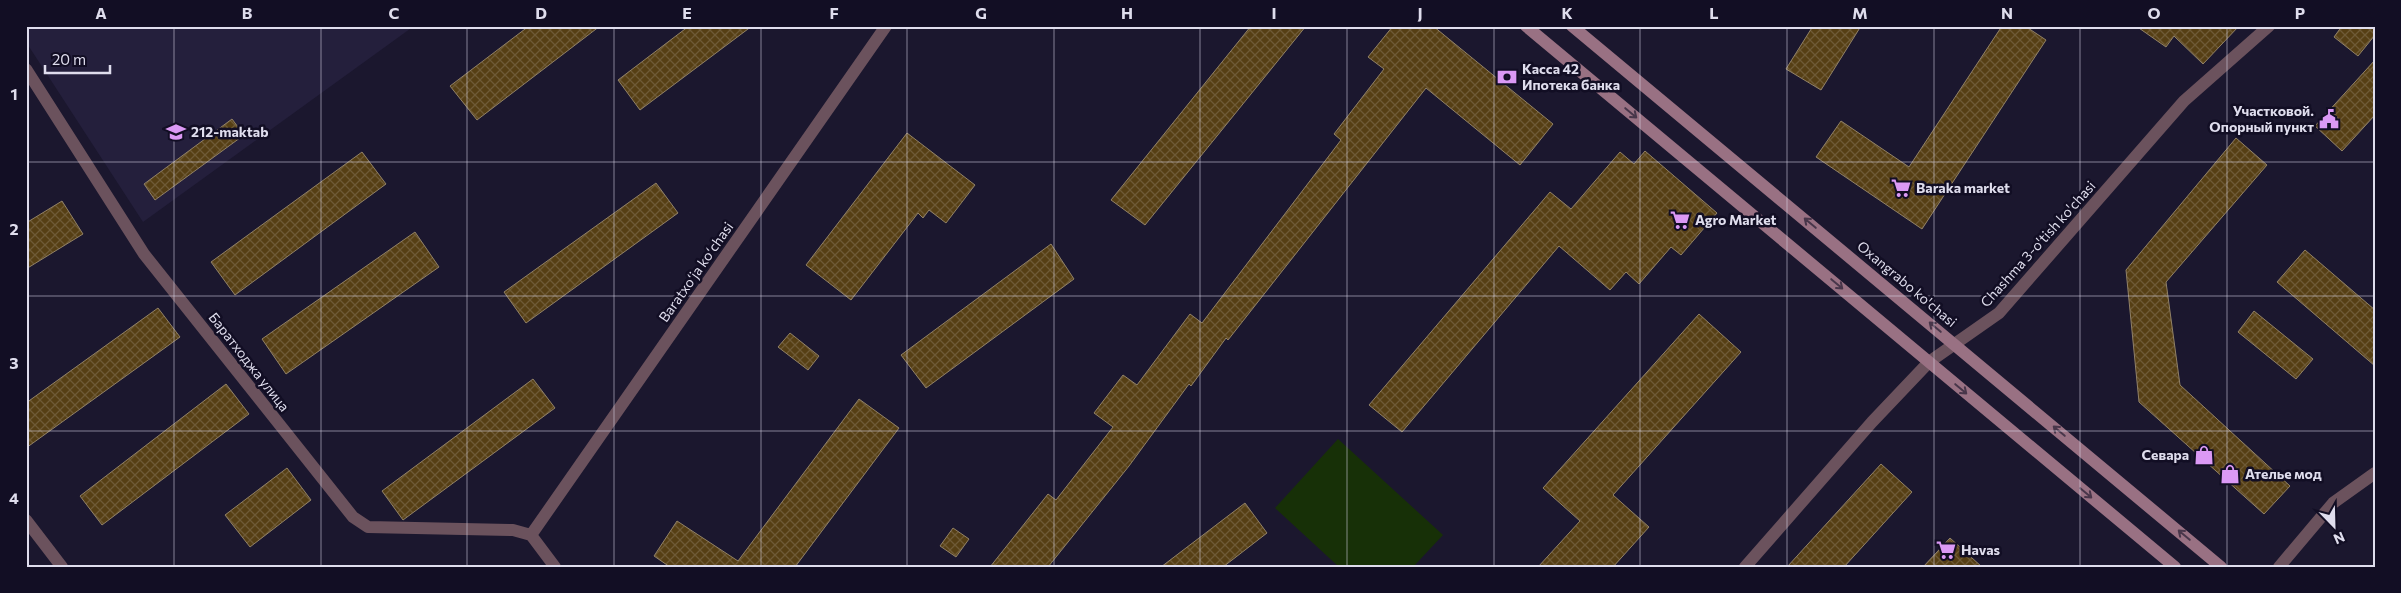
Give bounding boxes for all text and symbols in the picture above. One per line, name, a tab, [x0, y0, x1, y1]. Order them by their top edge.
text: A	[95, 3, 107, 22]
text: B	[242, 3, 253, 22]
text: C	[389, 3, 400, 22]
text: D	[535, 3, 547, 22]
text: E	[682, 3, 692, 22]
text: F	[829, 3, 839, 22]
text: G	[975, 3, 987, 22]
text: H	[1121, 3, 1133, 22]
text: I	[1271, 3, 1277, 22]
text: J	[1417, 3, 1423, 22]
text: K	[1561, 3, 1573, 22]
text: L	[1709, 3, 1719, 22]
text: M	[1852, 3, 1868, 22]
text: N	[2001, 3, 2013, 22]
text: O	[2147, 3, 2161, 22]
text: P	[2295, 3, 2305, 22]
scale bar	[45, 42, 110, 74]
text: 20 m	[52, 50, 86, 68]
place label: Касса 42 Ипотека банка	[1522, 60, 1620, 93]
bank icon: Касса 42 Ипотека банка	[1496, 66, 1518, 88]
text: 1	[10, 84, 18, 103]
place label: Участковой. Опорный пункт	[2209, 102, 2314, 135]
one-way arrow	[1624, 107, 1637, 118]
public building icon: Участковой. Опорный пункт	[2318, 108, 2340, 130]
school or university icon: 212-maktab	[165, 121, 187, 143]
place label: 212-maktab	[191, 123, 268, 140]
supermarket icon: Baraka market	[1890, 177, 1912, 199]
street label: Chashma 3-o'tish ko'chasi	[1977, 177, 2099, 310]
place label: Baraka market	[1916, 179, 2010, 196]
supermarket icon: Agro Market	[1669, 209, 1691, 231]
place label: Agro Market	[1695, 211, 1776, 228]
one-way arrow	[1804, 217, 1817, 228]
street label: Baratxoʻja koʻchasi	[655, 218, 736, 325]
text: 2	[9, 219, 19, 238]
street label: Oxangrabo ko'chasi	[1854, 237, 1960, 330]
one-way arrow	[1830, 279, 1843, 290]
street label: Баратходжа улица	[205, 309, 293, 415]
one-way arrow	[1929, 321, 1942, 332]
text: 3	[9, 353, 19, 372]
one-way arrow	[1955, 383, 1968, 394]
one-way arrow	[2053, 426, 2066, 437]
shop icon: Севара	[2193, 444, 2215, 466]
place label: Севара	[2142, 446, 2189, 463]
shop icon: Ателье мод	[2219, 463, 2241, 485]
place label: Ателье мод	[2245, 465, 2322, 482]
one-way arrow	[2079, 487, 2092, 498]
text: 4	[9, 488, 19, 507]
north arrow	[2308, 500, 2358, 550]
text: N	[2331, 529, 2347, 548]
one-way arrow	[2178, 530, 2191, 541]
supermarket icon: Havas	[1935, 539, 1957, 561]
place label: Havas	[1961, 541, 2001, 558]

